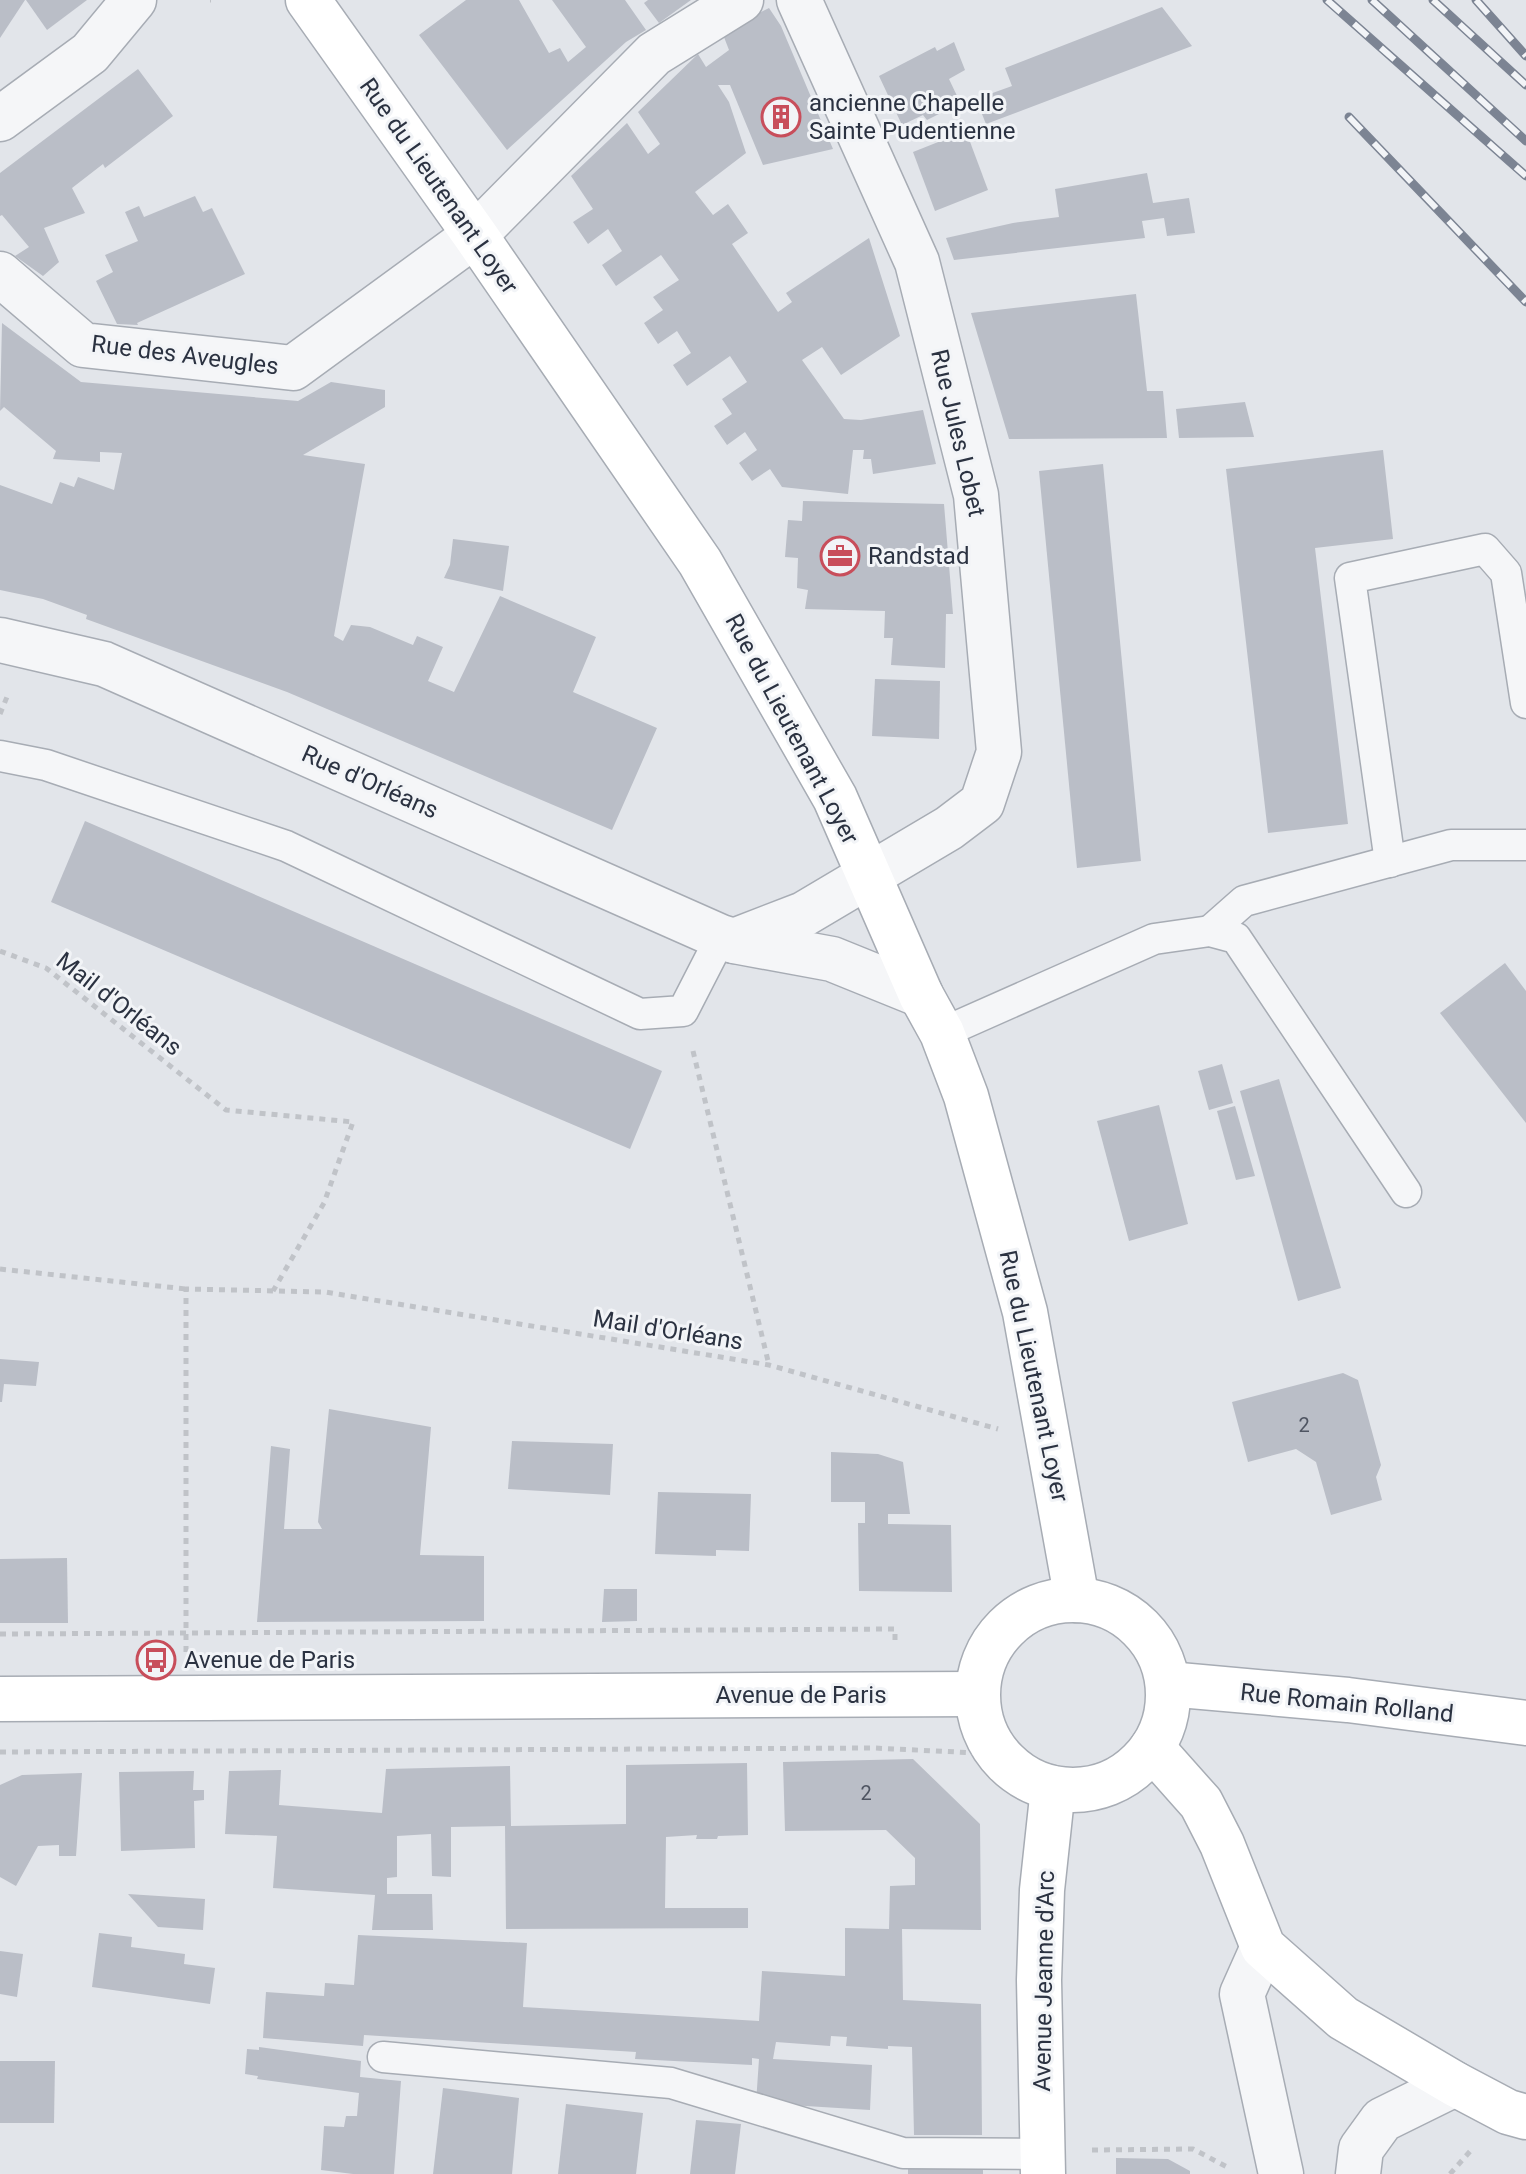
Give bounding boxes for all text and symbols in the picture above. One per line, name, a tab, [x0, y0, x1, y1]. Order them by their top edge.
street label: Rue du Lieutenant Loyer	[354, 73, 524, 299]
place label: ancienne Chapelle Sainte Pudentienne	[809, 89, 1015, 145]
building icon: ancienne Chapelle Sainte Pudentienne	[760, 96, 802, 138]
street label: Rue des Aveugles	[90, 330, 280, 380]
street label: Rue Jules Lobet	[925, 347, 991, 519]
office icon: Randstad	[819, 535, 861, 577]
place label: Randstad	[868, 542, 969, 570]
street label: Rue du Lieutenant Loyer	[719, 609, 865, 849]
street label: Rue d'Orléans	[297, 739, 443, 825]
street label: Mail d'Orléans	[51, 946, 187, 1062]
street label: Rue du Lieutenant Loyer	[994, 1248, 1074, 1504]
street label: Mail d'Orléans	[591, 1304, 745, 1356]
house number: 2	[1298, 1413, 1310, 1437]
bus stop icon: Avenue de Paris	[135, 1639, 177, 1681]
place label: Avenue de Paris	[184, 1646, 355, 1674]
street label: Rue Romain Rolland	[1239, 1678, 1455, 1728]
street label: Avenue de Paris	[715, 1681, 887, 1709]
house number: 2	[860, 1781, 872, 1805]
street label: Avenue Jeanne d'Arc	[1028, 1870, 1060, 2092]

